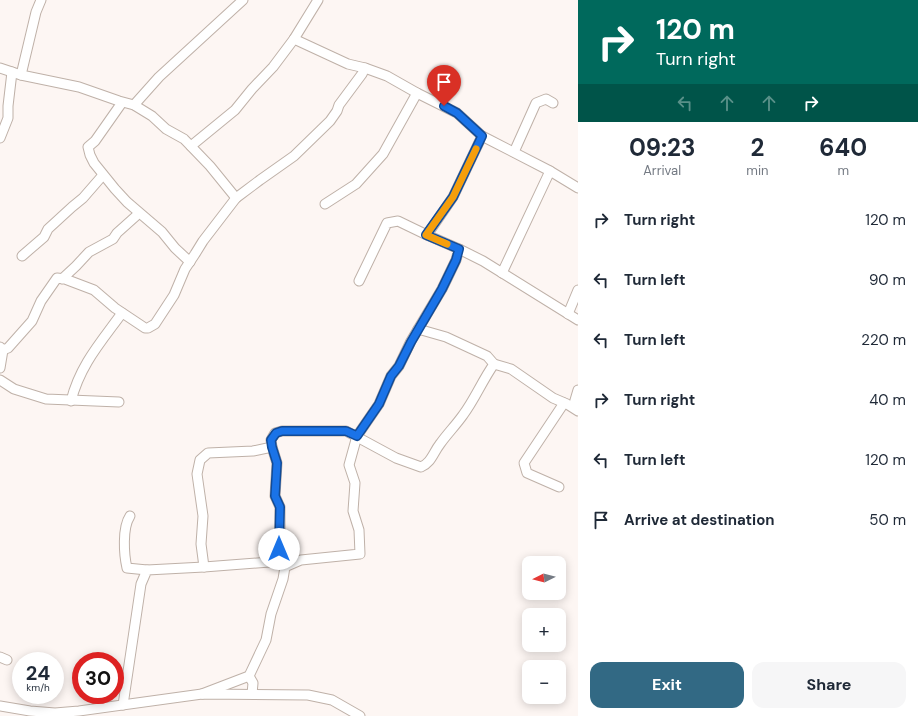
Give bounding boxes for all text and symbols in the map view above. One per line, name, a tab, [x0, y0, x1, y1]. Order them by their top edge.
text: 120 m	[656, 11, 735, 48]
icon: right	[590, 16, 642, 68]
text: Turn right	[656, 47, 736, 71]
pin	[427, 65, 461, 106]
icon: arrive	[433, 71, 455, 93]
icon: left	[674, 92, 696, 114]
icon: ahead	[716, 92, 738, 114]
icon: ahead	[758, 92, 780, 114]
icon: right	[800, 92, 822, 114]
text: 09:23	[629, 132, 695, 163]
text: 2	[750, 132, 764, 163]
text: 640	[819, 132, 867, 163]
text: Arrival	[643, 162, 681, 179]
text: min	[746, 162, 768, 179]
text: m	[837, 162, 849, 179]
icon: right	[590, 209, 612, 231]
text: Turn right	[624, 210, 695, 230]
text: 120 m	[865, 210, 906, 230]
icon: left	[590, 269, 612, 291]
text: Turn left	[624, 270, 685, 290]
text: 90 m	[869, 270, 906, 290]
icon: left	[590, 329, 612, 351]
text: Turn left	[624, 330, 685, 350]
text: 220 m	[861, 330, 906, 350]
icon: right	[590, 389, 612, 411]
text: Turn right	[624, 390, 695, 410]
text: 40 m	[869, 390, 906, 410]
icon: left	[590, 449, 612, 471]
text: Turn left	[624, 450, 685, 470]
text: 120 m	[865, 450, 906, 470]
icon: arrive	[590, 509, 612, 531]
text: Arrive at destination	[624, 510, 775, 530]
text: 50 m	[869, 510, 906, 530]
position arrow	[258, 528, 300, 570]
north arrow	[522, 556, 566, 600]
map controls	[522, 556, 566, 704]
button: +	[522, 608, 566, 652]
speed limit sign: 30	[72, 652, 124, 704]
text: 24	[26, 660, 50, 686]
button: −	[522, 660, 566, 704]
button: Exit	[590, 662, 744, 708]
button: Share	[752, 662, 906, 708]
text: km/h	[26, 681, 50, 694]

